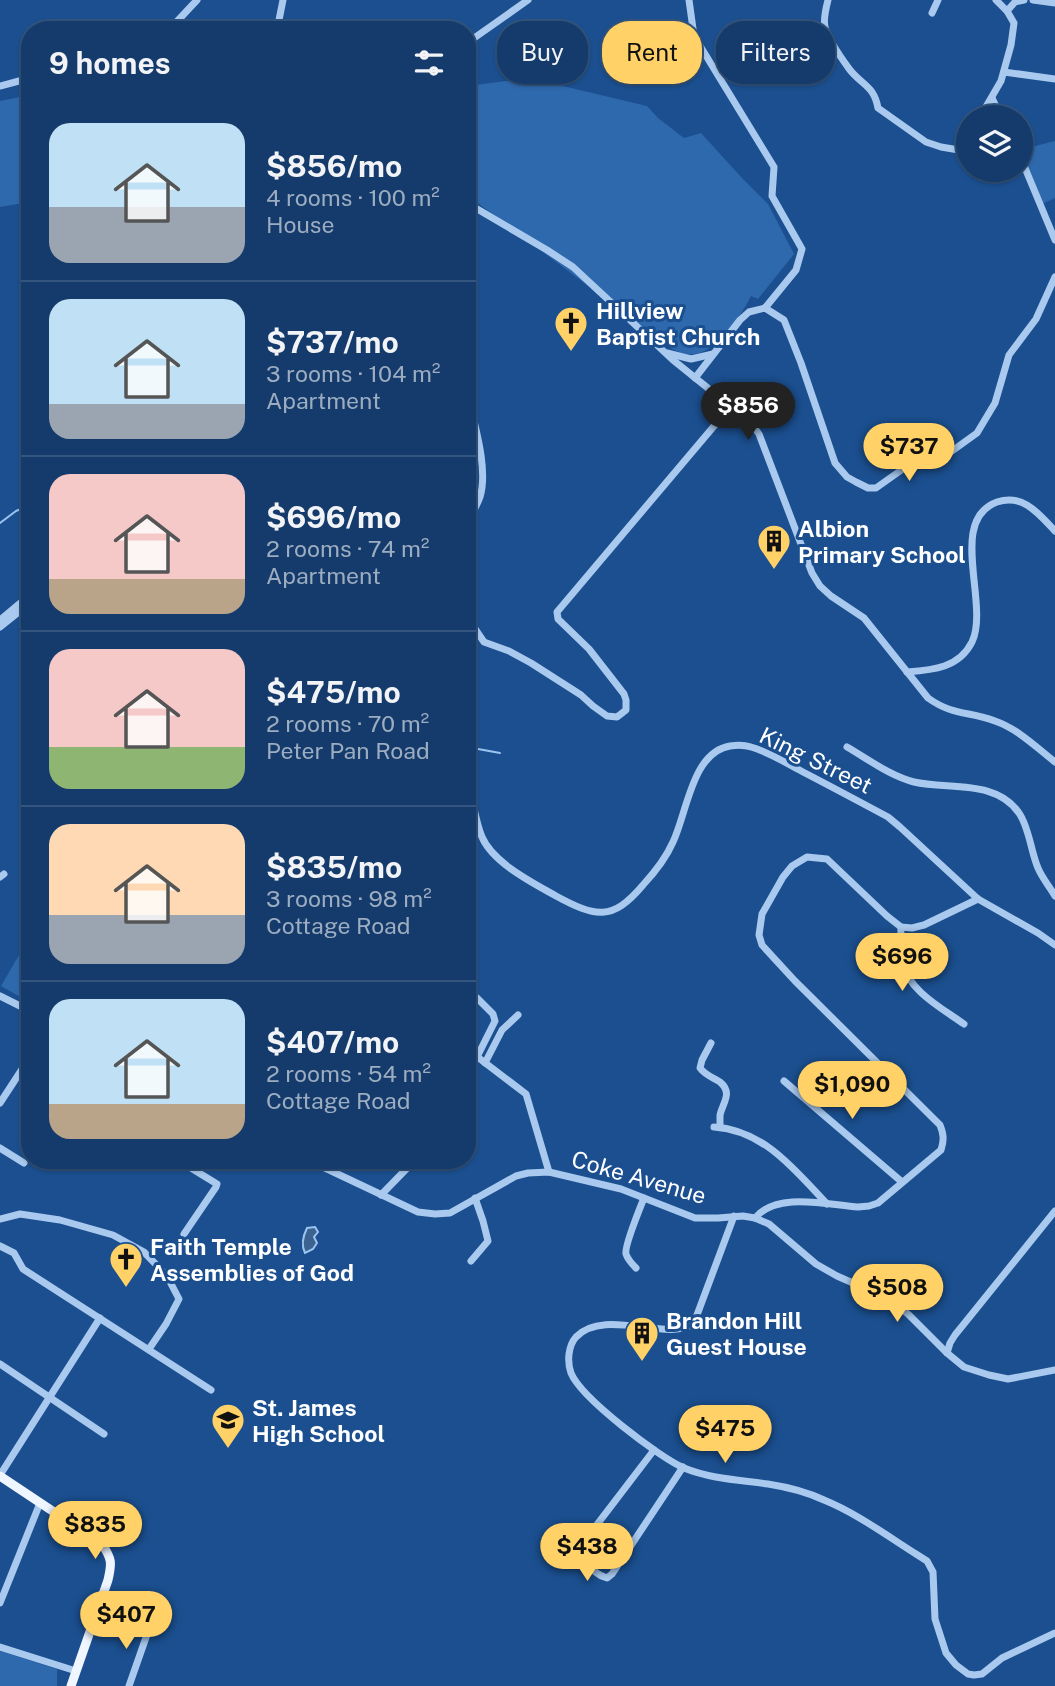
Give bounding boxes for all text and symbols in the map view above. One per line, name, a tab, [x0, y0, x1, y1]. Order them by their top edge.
chip: Buy	[497, 21, 588, 84]
chip: Rent	[602, 21, 702, 84]
chip: Filters	[716, 21, 835, 84]
icon: filters	[410, 44, 448, 82]
text: 9 homes	[49, 45, 171, 81]
map controls	[956, 105, 1033, 182]
button: layers	[956, 105, 1033, 182]
text: $856/mo	[266, 148, 402, 184]
icon: home	[105, 151, 189, 235]
text: 4 rooms · 100 m²	[266, 184, 440, 211]
text: House	[266, 211, 334, 238]
place label: Hillview Baptist Church	[596, 297, 760, 350]
church icon: Hillview Baptist Church	[552, 304, 590, 353]
text: $737/mo	[266, 324, 399, 360]
icon: home	[105, 327, 189, 411]
text: 3 rooms · 104 m²	[266, 360, 440, 387]
pin: $856	[707, 382, 789, 442]
text: Apartment	[266, 387, 381, 414]
text: $856	[717, 391, 779, 418]
pin: $737	[868, 424, 950, 483]
text: $737	[879, 432, 939, 459]
text: $696/mo	[266, 499, 401, 535]
icon: home	[105, 502, 189, 586]
place label: Albion Primary School	[798, 515, 966, 568]
building icon: Albion Primary School	[755, 522, 793, 571]
text: 2 rooms · 74 m²	[266, 535, 429, 562]
text: Apartment	[266, 562, 381, 589]
text: $475/mo	[266, 674, 401, 710]
icon: home	[105, 677, 189, 761]
text: 2 rooms · 70 m²	[266, 710, 429, 737]
street label: King Street	[755, 721, 877, 799]
text: Peter Pan Road	[266, 737, 430, 764]
text: $835/mo	[266, 849, 402, 885]
icon: home	[105, 852, 189, 936]
text: 3 rooms · 98 m²	[266, 885, 432, 912]
text: Cottage Road	[266, 912, 411, 939]
pin: $696	[861, 934, 943, 993]
text: $696	[871, 942, 933, 969]
text: $407/mo	[266, 1024, 399, 1060]
icon: home	[105, 1027, 189, 1111]
text: 2 rooms · 54 m²	[266, 1060, 431, 1087]
pin: $1,090	[795, 1062, 909, 1121]
text: $1,090	[814, 1070, 890, 1097]
text: Cottage Road	[266, 1087, 411, 1114]
street label: Coke Avenue	[569, 1145, 709, 1209]
place label: Faith Temple Assemblies of God	[150, 1233, 354, 1286]
church icon: Faith Temple Assemblies of God	[107, 1240, 145, 1289]
pin: $508	[856, 1264, 938, 1324]
text: $508	[866, 1273, 928, 1300]
place label: Brandon Hill Guest House	[666, 1307, 807, 1360]
building icon: Brandon Hill Guest House	[623, 1314, 661, 1363]
place label: St. James High School	[252, 1394, 385, 1447]
school or university icon: St. James High School	[209, 1401, 247, 1450]
pin: $475	[684, 1406, 766, 1465]
text: $475	[695, 1414, 755, 1441]
pin: $835	[54, 1502, 136, 1561]
text: $835	[64, 1510, 126, 1537]
pin: $438	[546, 1524, 628, 1583]
text: $438	[556, 1532, 618, 1559]
pin: $407	[85, 1592, 167, 1651]
text: $407	[96, 1600, 156, 1627]

